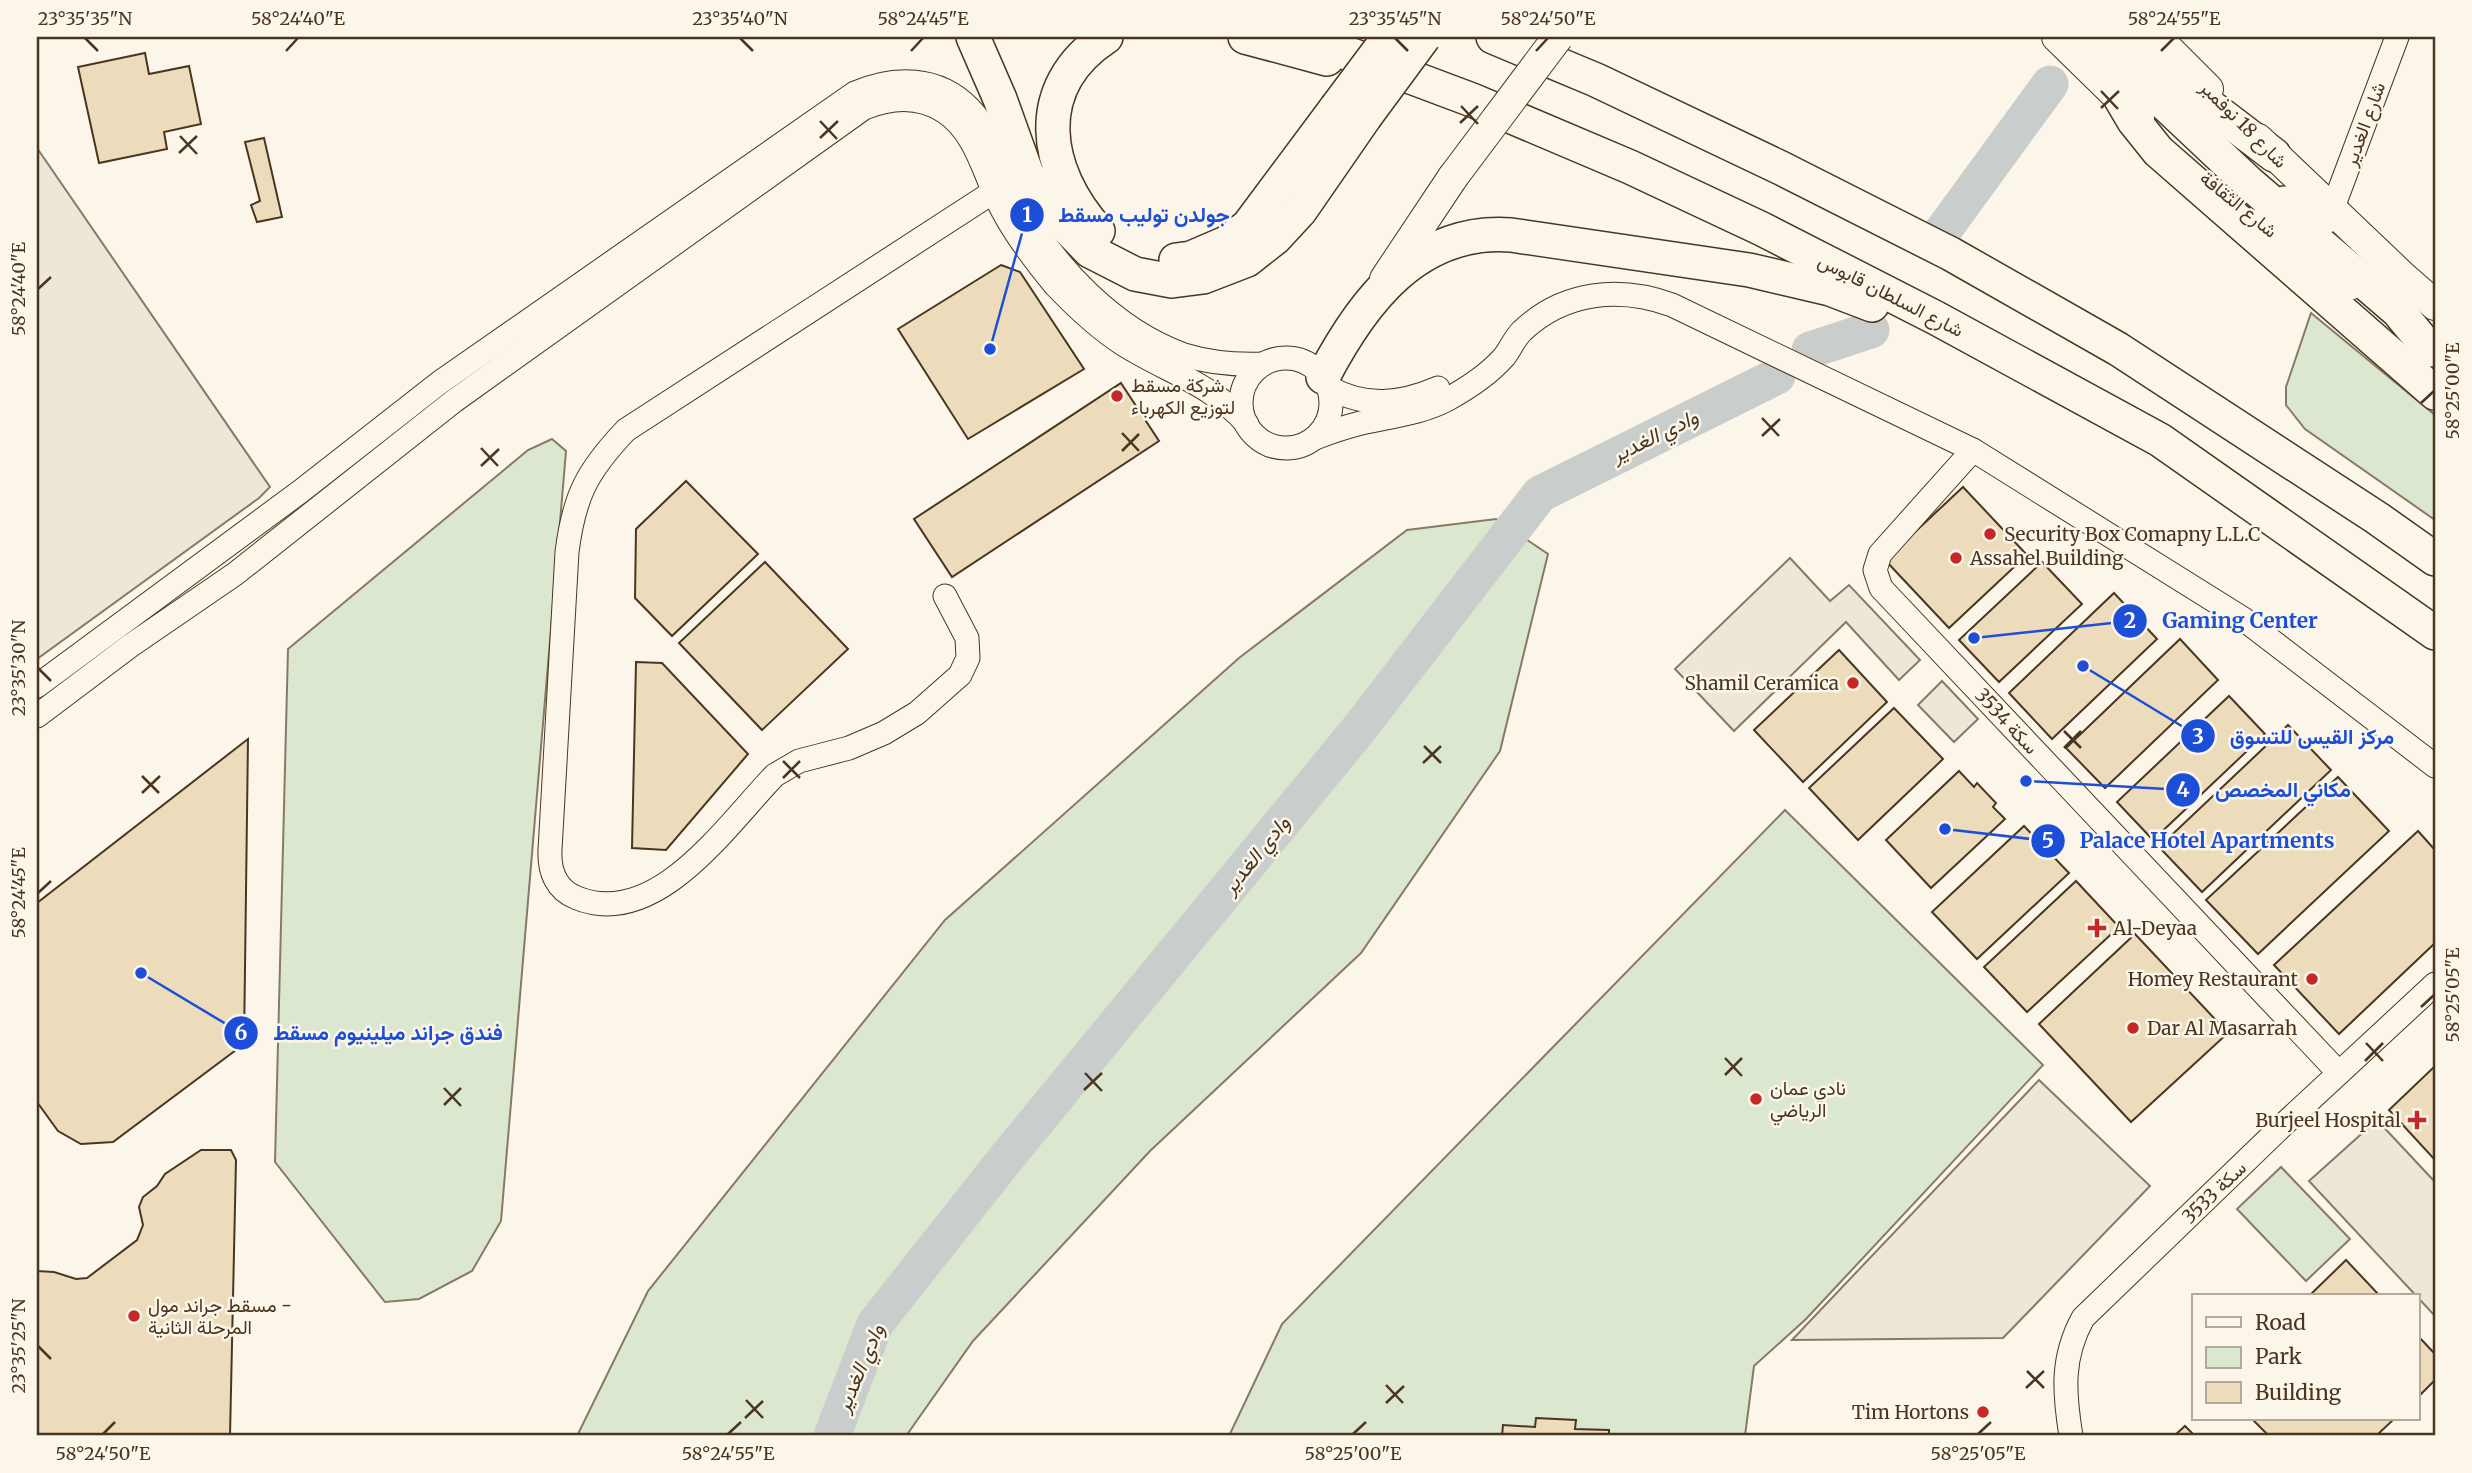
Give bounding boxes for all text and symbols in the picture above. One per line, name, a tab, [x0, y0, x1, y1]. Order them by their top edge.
text: 23°35'35"N	[38, 7, 132, 30]
text: 58°24'40"E	[251, 7, 346, 30]
text: 23°35'40"N	[692, 7, 788, 30]
text: 58°24'45"E	[877, 7, 969, 30]
text: 23°35'45"N	[1349, 7, 1441, 30]
text: 58°24'50"E	[1501, 7, 1596, 30]
text: 58°24'55"E	[2128, 7, 2221, 30]
street label: شارع 18 نوفمبر	[2194, 75, 2293, 173]
street label: شارع الغدير	[2337, 79, 2391, 170]
street label: شارع الثقافة	[2195, 165, 2283, 243]
callout: جولدن توليب مسقط	[1010, 194, 1244, 236]
text: 1	[1022, 201, 1032, 228]
text: جولدن توليب مسقط	[1058, 201, 1230, 228]
text: 58°24'40"E	[7, 241, 30, 336]
street label: شارع السلطان قابوس	[1814, 248, 1968, 343]
text: 58°25'00"E	[2441, 342, 2464, 439]
place label: شركة مسقط لتوزيع الكهرباء	[1131, 373, 1235, 421]
marker: شركة مسقط لتوزيع الكهرباء	[1109, 388, 1125, 404]
water label: وادي الغدير	[1605, 403, 1705, 473]
place label: Security Box Comapny L.L.C	[2004, 522, 2261, 546]
marker: Security Box Comapny L.L.C	[1982, 526, 1998, 542]
place label: Assahel Building	[1969, 546, 2124, 570]
marker: Assahel Building	[1948, 550, 1964, 566]
callout: Gaming Center	[2113, 600, 2331, 642]
text: 2	[2124, 607, 2136, 634]
text: Gaming Center	[2162, 607, 2318, 634]
text: 23°35'30"N	[7, 620, 30, 716]
place label: Shamil Ceramica	[1684, 671, 1839, 695]
marker: Shamil Ceramica	[1845, 675, 1861, 691]
street label: سكة 3534	[1970, 683, 2044, 759]
callout: مركز القيس للتسوق	[2181, 715, 2408, 757]
text: 3	[2192, 723, 2204, 750]
text: مركز القيس للتسوق	[2230, 723, 2394, 750]
callout: مكاني المخصص	[2166, 769, 2365, 811]
text: 4	[2176, 776, 2190, 803]
text: مكاني المخصص	[2215, 776, 2351, 807]
water label: وادي الغدير	[1215, 809, 1299, 903]
callout: Palace Hotel Apartments	[2030, 820, 2348, 862]
text: 5	[2042, 827, 2054, 854]
text: Palace Hotel Apartments	[2079, 827, 2335, 854]
text: 58°24'45"E	[7, 847, 30, 939]
place label: Al-Deyaa	[2112, 916, 2197, 940]
marker: Al-Deyaa	[2087, 918, 2107, 938]
text: 58°25'05"E	[2441, 947, 2464, 1042]
place label: Homey Restaurant	[2128, 967, 2299, 991]
marker: Homey Restaurant	[2304, 971, 2320, 987]
callout: فندق جراند ميلينيوم مسقط	[224, 1012, 517, 1054]
place label: Dar Al Masarrah	[2147, 1016, 2298, 1040]
text: 6	[235, 1019, 248, 1046]
text: فندق جراند ميلينيوم مسقط	[273, 1019, 503, 1047]
marker: Dar Al Masarrah	[2125, 1020, 2141, 1036]
place label: نادي عمان الرياضي	[1770, 1076, 1846, 1126]
marker: نادي عمان الرياضي	[1748, 1091, 1764, 1107]
place label: Burjeel Hospital	[2255, 1108, 2401, 1132]
marker: Burjeel Hospital	[2407, 1110, 2427, 1130]
street label: سكة 3533	[2177, 1156, 2251, 1228]
place label: مسقط جراند مول - المرحلة الثانية	[148, 1293, 292, 1339]
legend	[2192, 1294, 2420, 1420]
text: 23°35'25"N	[7, 1298, 30, 1394]
marker: مسقط جراند مول - المرحلة الثانية	[126, 1308, 142, 1324]
text: Road	[2255, 1309, 2306, 1336]
water label: وادي الغدير	[828, 1319, 894, 1419]
text: Park	[2255, 1343, 2302, 1370]
text: Building	[2255, 1379, 2342, 1406]
place label: Tim Hortons	[1852, 1400, 1969, 1424]
marker: Tim Hortons	[1975, 1404, 1991, 1420]
text: 58°24'50"E	[56, 1442, 151, 1465]
text: 58°24'55"E	[682, 1442, 775, 1465]
text: 58°25'00"E	[1305, 1442, 1402, 1465]
text: 58°25'05"E	[1931, 1442, 2026, 1465]

